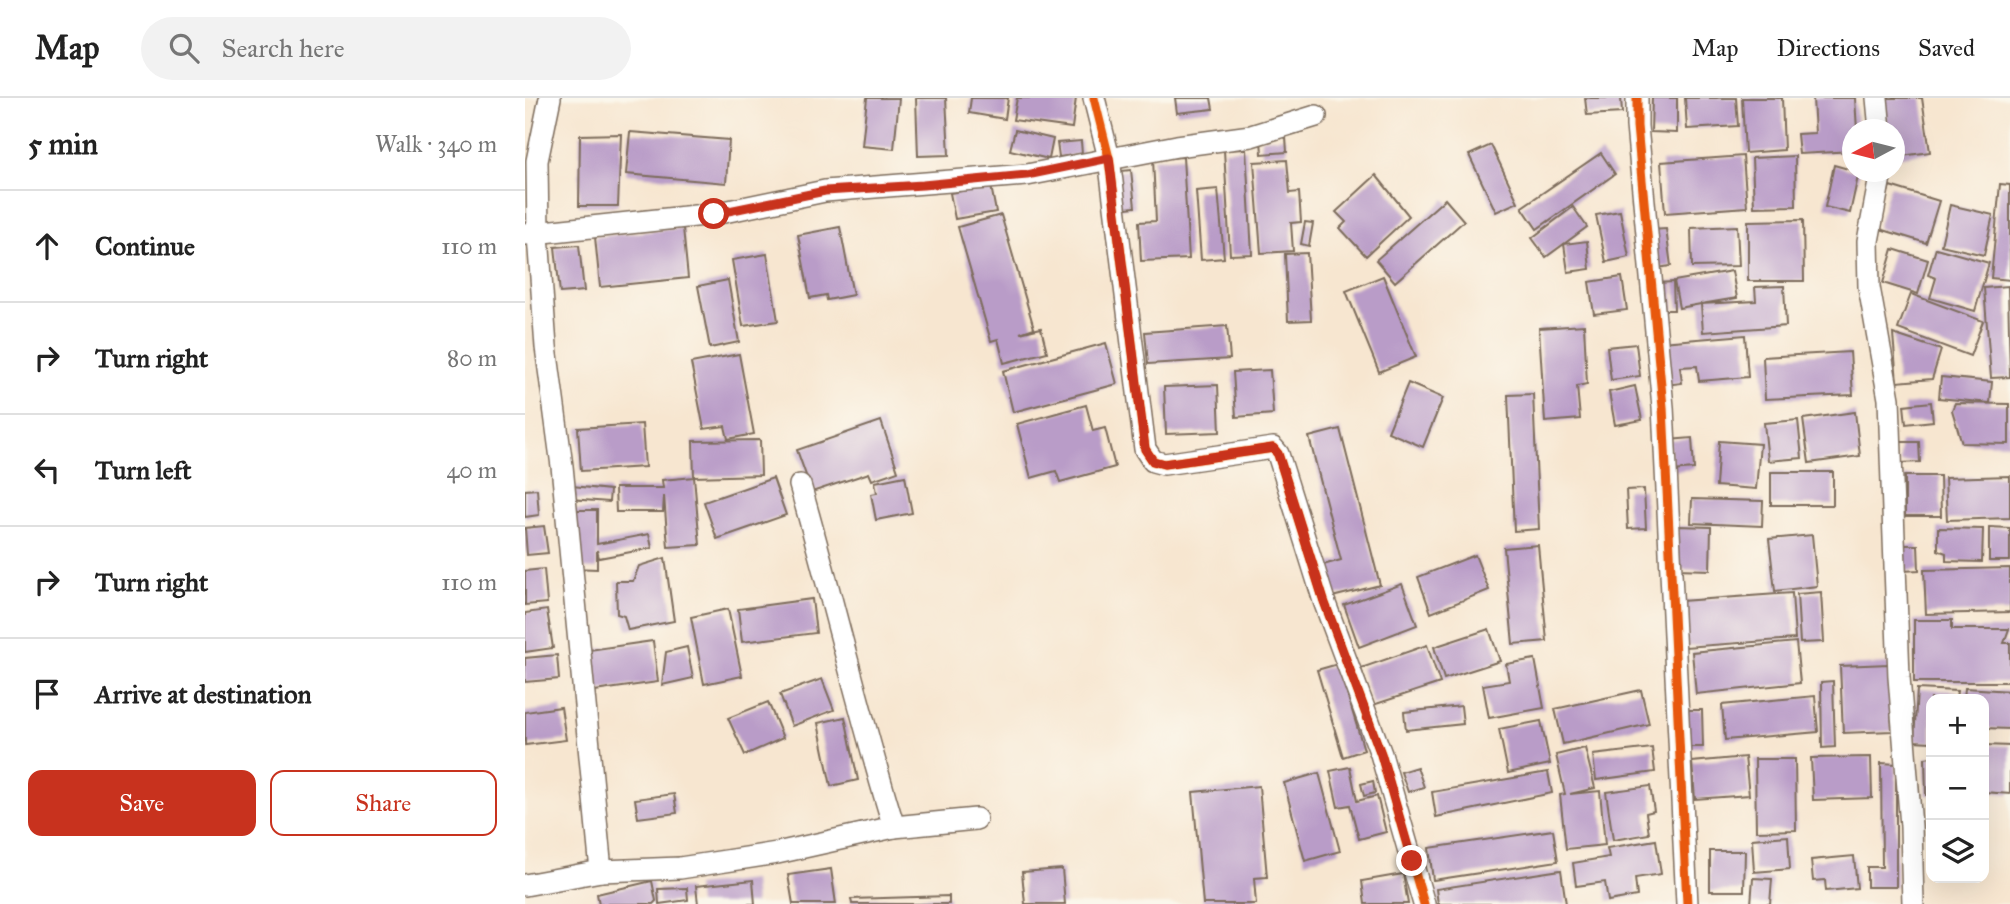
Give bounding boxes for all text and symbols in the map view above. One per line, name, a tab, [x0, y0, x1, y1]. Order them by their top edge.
search box	[141, 17, 631, 80]
text: Map	[35, 28, 99, 68]
icon: search	[165, 29, 203, 67]
text: Search here	[221, 32, 345, 64]
text: Map	[1692, 33, 1739, 63]
text: Directions	[1777, 33, 1880, 63]
text: Saved	[1918, 33, 1975, 63]
north arrow	[1842, 119, 1905, 182]
text: 5 min	[28, 126, 98, 162]
text: Walk · 340 m	[375, 130, 497, 158]
route start	[698, 198, 729, 229]
icon: ahead	[28, 227, 66, 265]
text: Continue	[95, 230, 195, 262]
text: 110 m	[441, 232, 497, 260]
icon: right	[28, 339, 66, 377]
text: Turn right	[95, 342, 208, 374]
text: 80 m	[447, 344, 497, 372]
icon: left	[28, 451, 66, 489]
text: Turn left	[95, 454, 191, 486]
text: 40 m	[447, 456, 497, 484]
icon: right	[28, 563, 66, 601]
text: Turn right	[95, 566, 208, 598]
text: 110 m	[441, 568, 497, 596]
icon: arrive	[28, 675, 66, 713]
text: Arrive at destination	[95, 678, 312, 710]
map controls	[1926, 694, 1989, 883]
button: +	[1926, 694, 1989, 757]
button: −	[1926, 757, 1989, 820]
button: Save	[28, 770, 256, 836]
button: Share	[270, 770, 497, 836]
button: layers	[1926, 820, 1989, 883]
route end	[1396, 845, 1427, 876]

